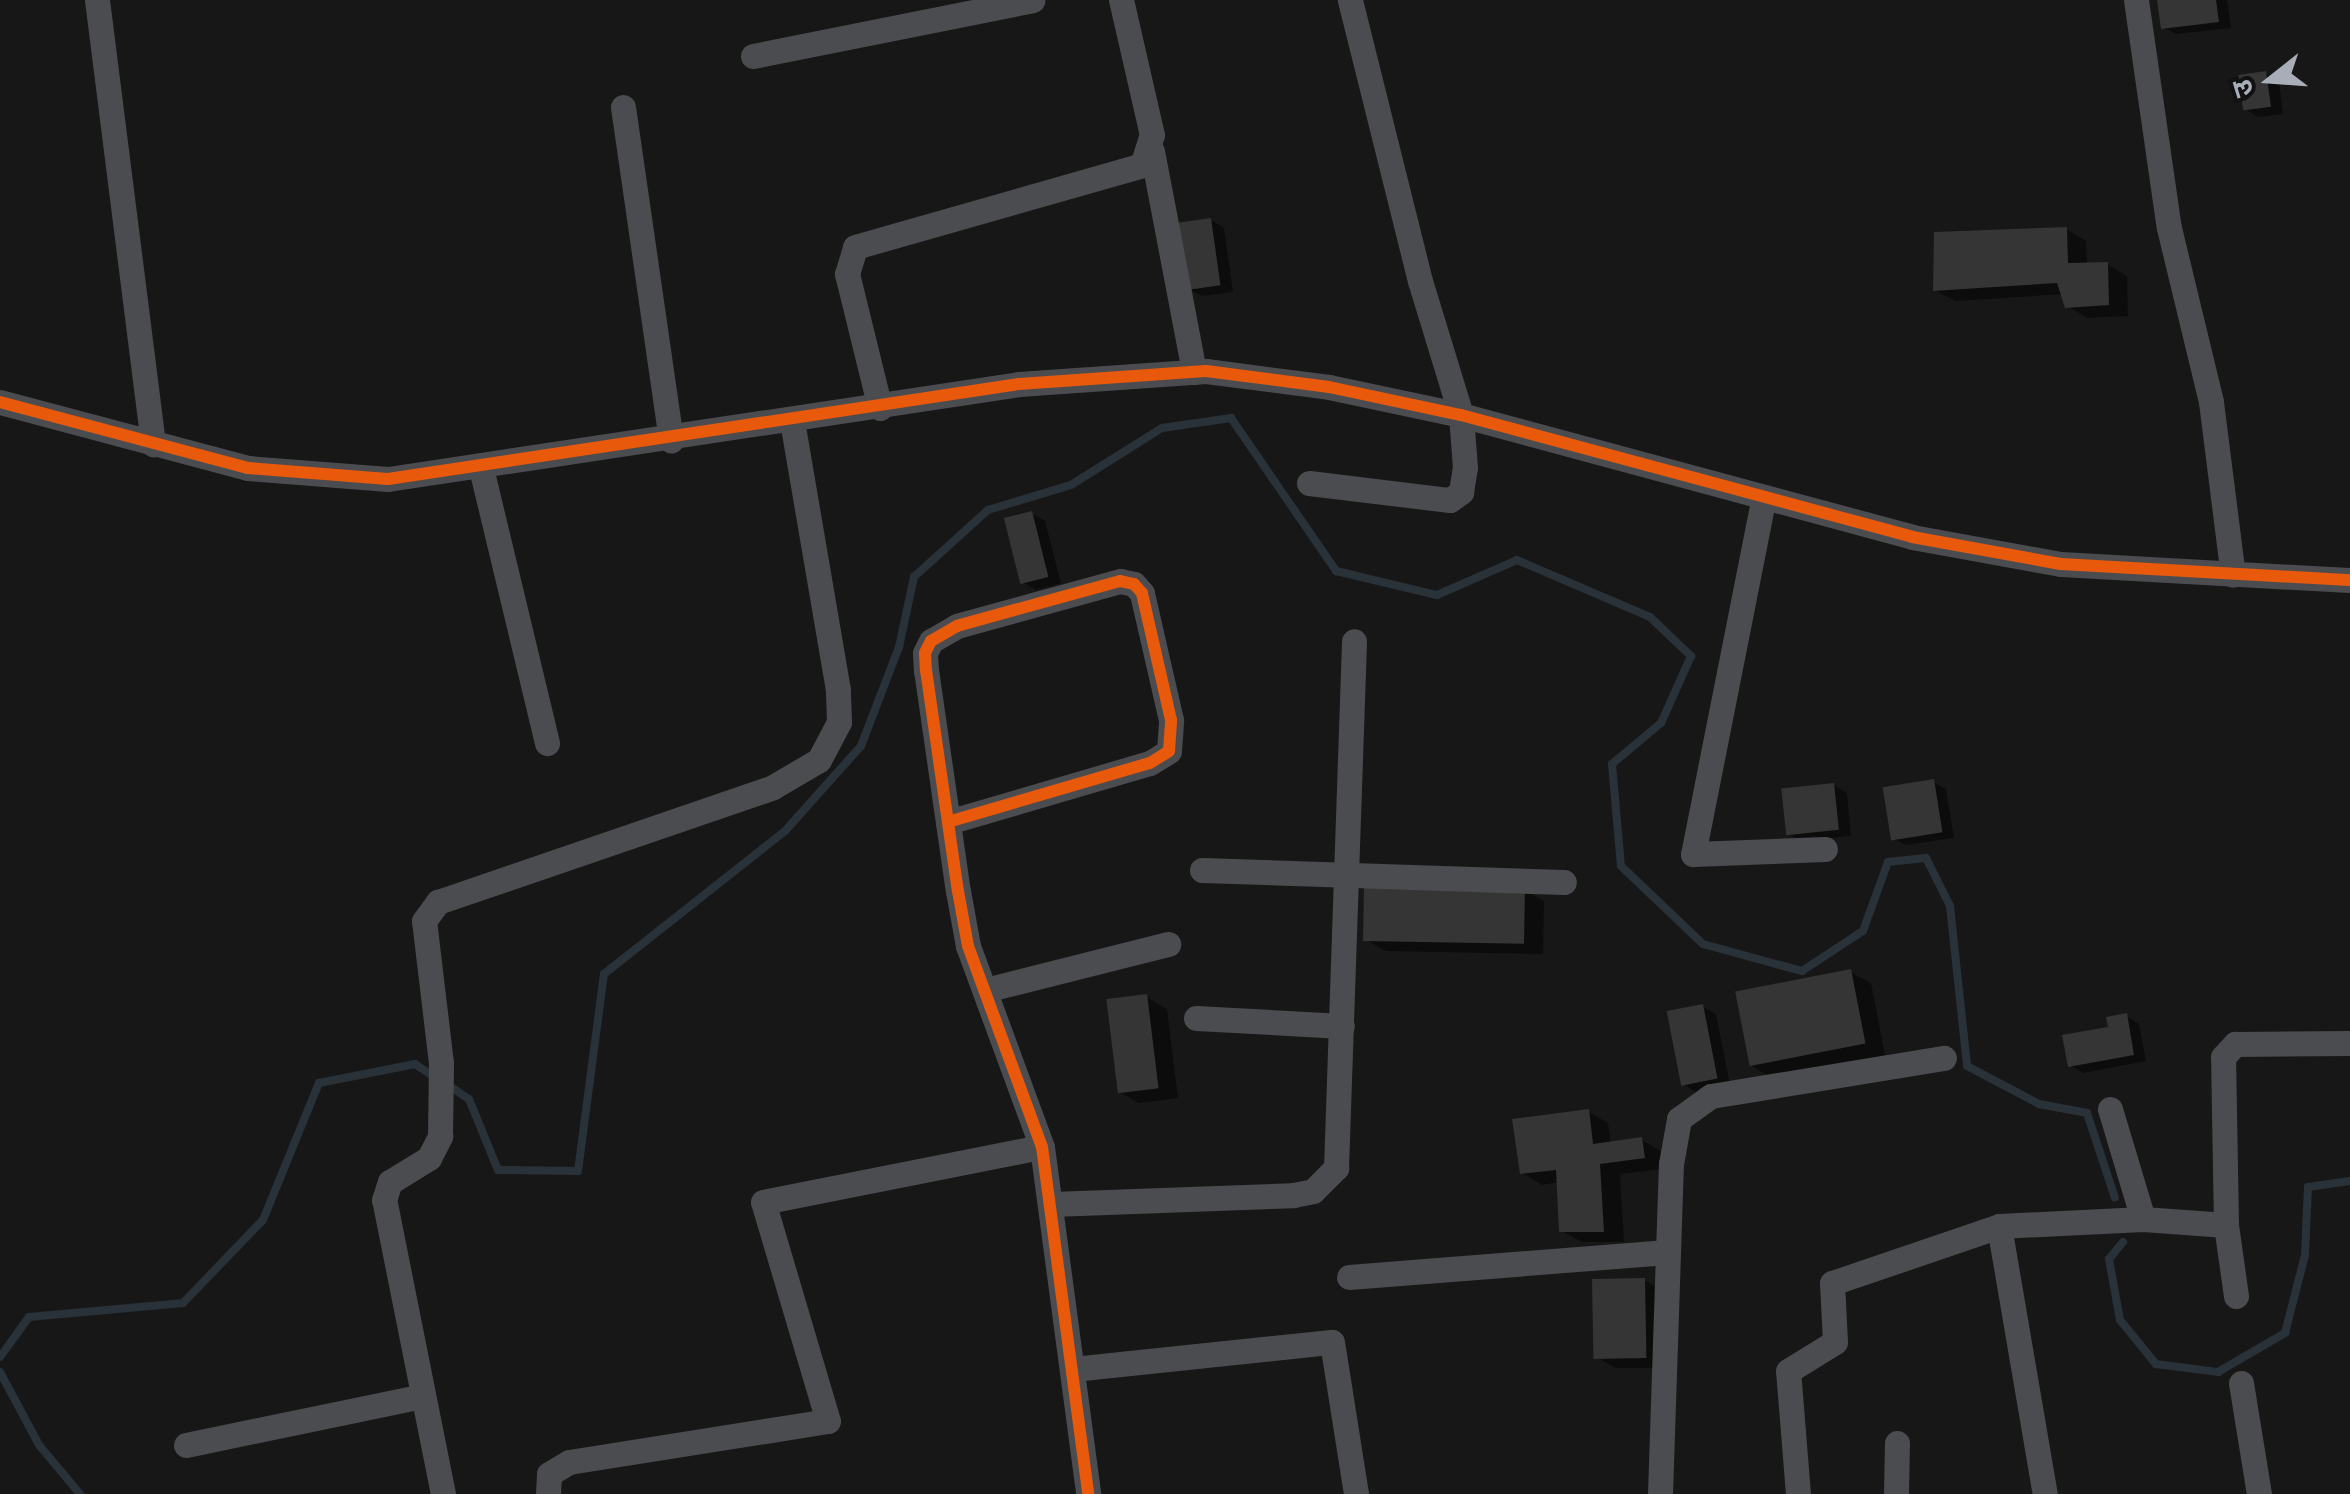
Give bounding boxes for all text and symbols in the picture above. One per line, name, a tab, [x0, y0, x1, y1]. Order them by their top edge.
north arrow	[2220, 30, 2320, 130]
text: उ	[2223, 76, 2260, 102]

